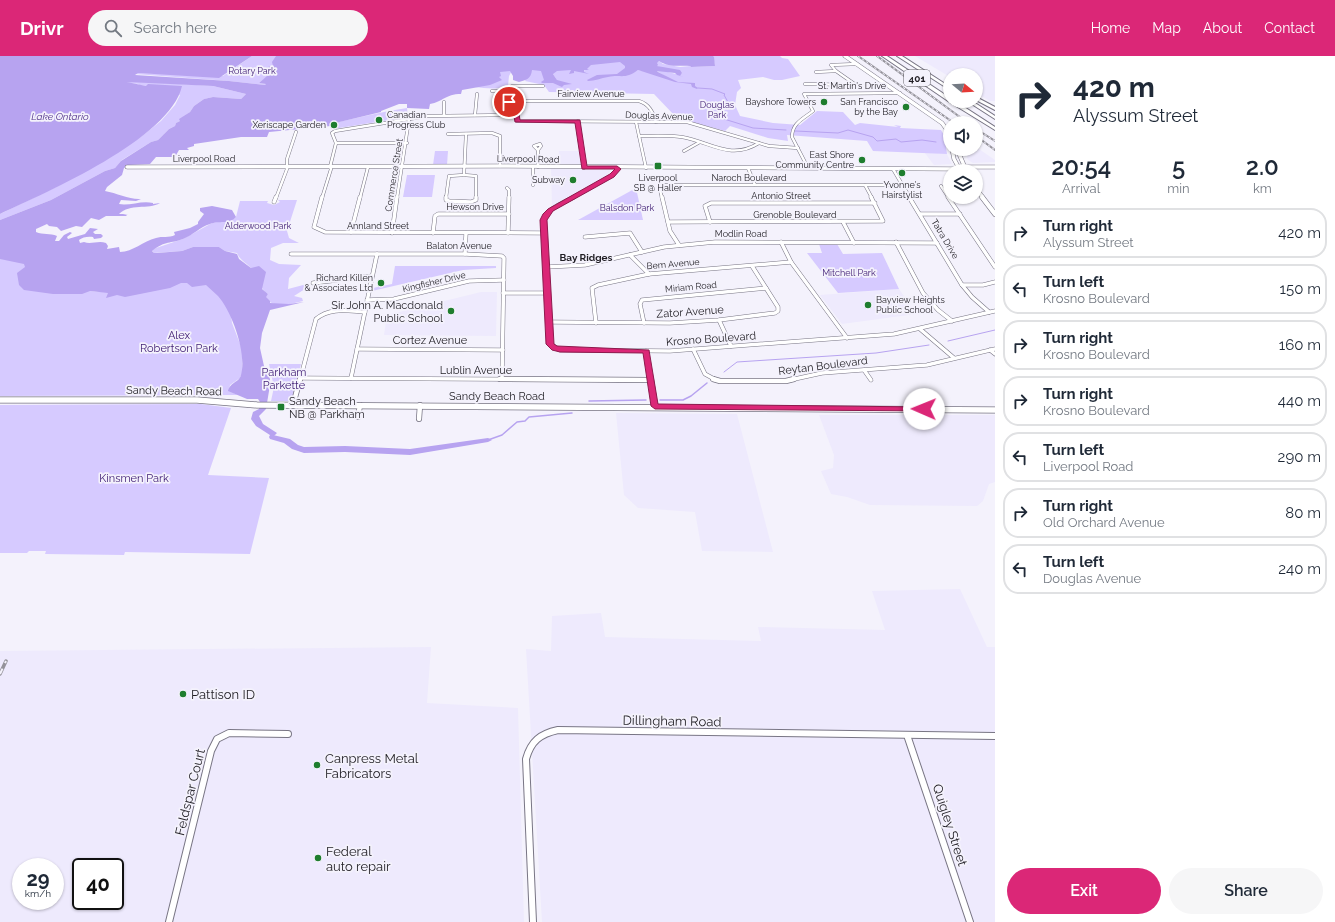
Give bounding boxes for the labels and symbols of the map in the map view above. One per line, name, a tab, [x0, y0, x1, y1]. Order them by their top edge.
park label: Rotary Park	[228, 66, 276, 76]
north arrow	[943, 68, 983, 108]
road number: 401	[904, 70, 930, 86]
street label: St. Martin's Drive	[818, 81, 887, 91]
pin	[492, 85, 526, 119]
street label: Fairview Avenue	[557, 89, 625, 99]
place label: Bayshore Towers	[746, 97, 817, 107]
marker: Bayshore Towers	[819, 97, 829, 107]
place label: San Francisco by the Bay	[840, 97, 898, 117]
park label: Douglas Park	[700, 100, 735, 120]
marker: San Francisco by the Bay	[901, 102, 911, 112]
place label: Canadian Progress Club	[387, 110, 446, 130]
street label: Douglas Avenue	[625, 110, 694, 122]
water label: Lake Ontario	[31, 111, 89, 122]
marker: Canadian Progress Club	[374, 115, 384, 125]
place label: Xeriscape Garden	[252, 120, 326, 130]
marker: Xeriscape Garden	[329, 120, 339, 130]
street label: Commerce Street	[383, 138, 405, 212]
place label: East Shore Community Centre	[775, 150, 855, 170]
street label: Liverpool Road	[497, 153, 560, 165]
street label: Liverpool Road	[173, 154, 236, 164]
marker: East Shore Community Centre	[857, 155, 867, 165]
marker: Liverpool SB @ Haller	[653, 161, 663, 171]
marker: Yvonne's Hairstylist	[897, 168, 907, 178]
place label: Liverpool SB @ Haller	[634, 173, 683, 193]
street label: Naroch Boulevard	[711, 173, 787, 183]
place label: Subway	[532, 175, 565, 185]
marker: Subway	[568, 175, 578, 185]
place label: Yvonne's Hairstylist	[882, 180, 922, 200]
street label: Antonio Street	[751, 191, 811, 201]
street label: Hewson Drive	[446, 202, 505, 212]
park label: Balsdon Park	[600, 203, 655, 213]
street label: Grenoble Boulevard	[753, 210, 837, 220]
street label: Tatra Drive	[929, 217, 961, 261]
park label: Alderwood Park	[225, 221, 292, 231]
street label: Annland Street	[347, 221, 409, 231]
street label: Modlin Road	[715, 229, 768, 239]
street label: Balaton Avenue	[426, 241, 492, 251]
district label: Bay Ridges	[560, 252, 612, 263]
street label: Bem Avenue	[646, 257, 701, 271]
park label: Mitchell Park	[822, 268, 876, 278]
street label: Kingfisher Drive	[401, 270, 467, 294]
place label: Richard Killen & Associates Ltd	[305, 273, 373, 293]
marker: Richard Killen & Associates Ltd	[376, 278, 386, 288]
street label: Miriam Road	[665, 280, 718, 294]
place label: Bayview Heights Public School	[876, 295, 946, 315]
place label: Sir John A. Macdonald Public School	[331, 299, 443, 325]
marker: Bayview Heights Public School	[863, 300, 873, 310]
street label: Zator Avenue	[656, 303, 725, 321]
marker: Sir John A. Macdonald Public School	[446, 306, 456, 316]
park label: Alex Robertson Park	[140, 329, 218, 355]
street label: Krosno Boulevard	[665, 329, 757, 349]
street label: Cortez Avenue	[393, 334, 468, 347]
street label: Reytan Boulevard	[777, 354, 869, 378]
street label: Lublin Avenue	[440, 364, 513, 377]
park label: Parkham Parkette	[262, 366, 306, 392]
street label: Sandy Beach Road	[126, 384, 222, 398]
position arrow	[903, 388, 945, 430]
street label: Sandy Beach Road	[449, 390, 545, 403]
place label: Sandy Beach NB @ Parkham	[289, 395, 365, 421]
marker: Sandy Beach NB @ Parkham	[276, 402, 286, 412]
park label: Kinsmen Park	[99, 472, 169, 485]
place label: Pattison ID	[191, 687, 255, 702]
marker: Pattison ID	[178, 689, 188, 699]
street label: Dillingham Road	[622, 713, 722, 729]
street label: Feldspar Court	[172, 747, 208, 837]
place label: Canpress Metal Fabricators	[325, 751, 419, 781]
marker: Canpress Metal Fabricators	[312, 760, 322, 770]
street label: Quigley Street	[930, 782, 971, 869]
place label: Federal auto repair	[326, 844, 391, 874]
marker: Federal auto repair	[313, 853, 323, 863]
speed limit sign: 40	[72, 858, 124, 910]

